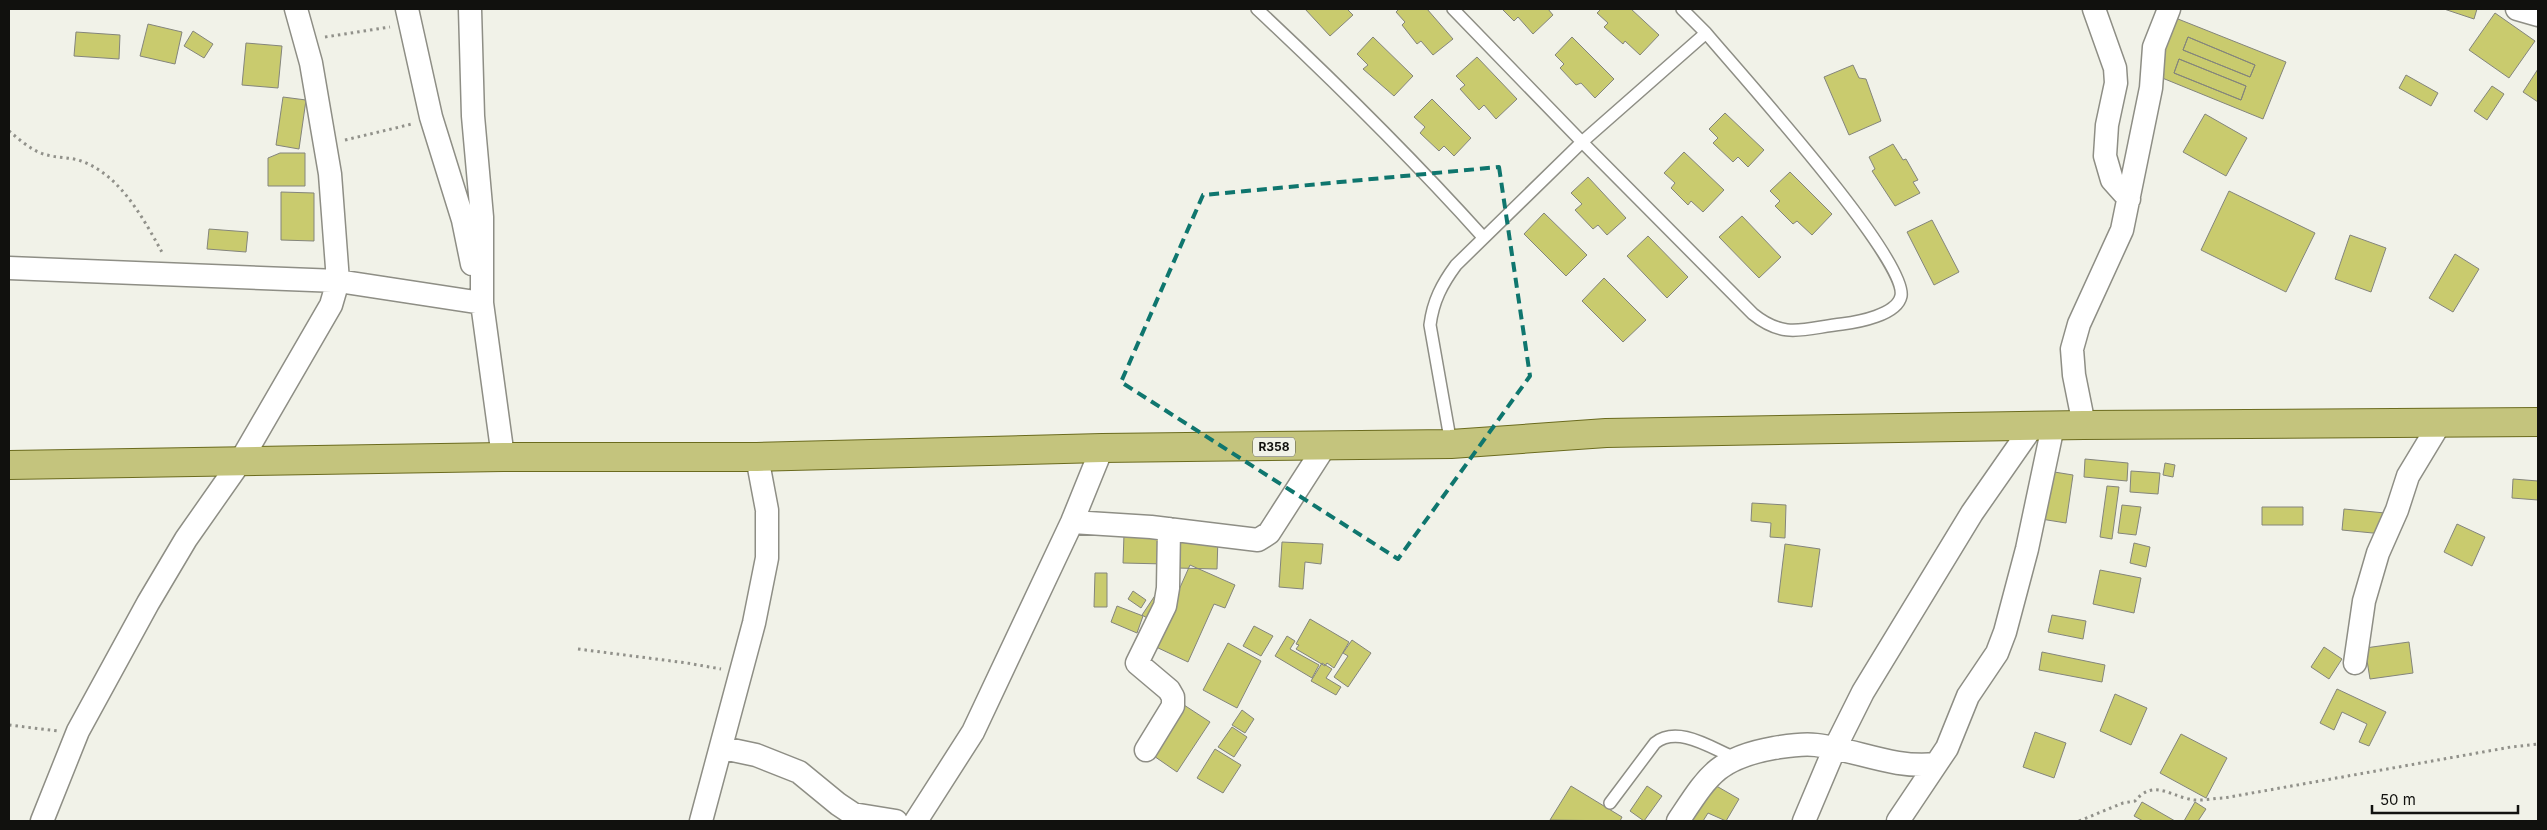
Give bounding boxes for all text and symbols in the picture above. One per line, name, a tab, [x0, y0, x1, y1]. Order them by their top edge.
road number: R358	[1253, 438, 1295, 457]
scale bar	[2372, 782, 2518, 814]
text: 50 m	[2380, 790, 2416, 809]

